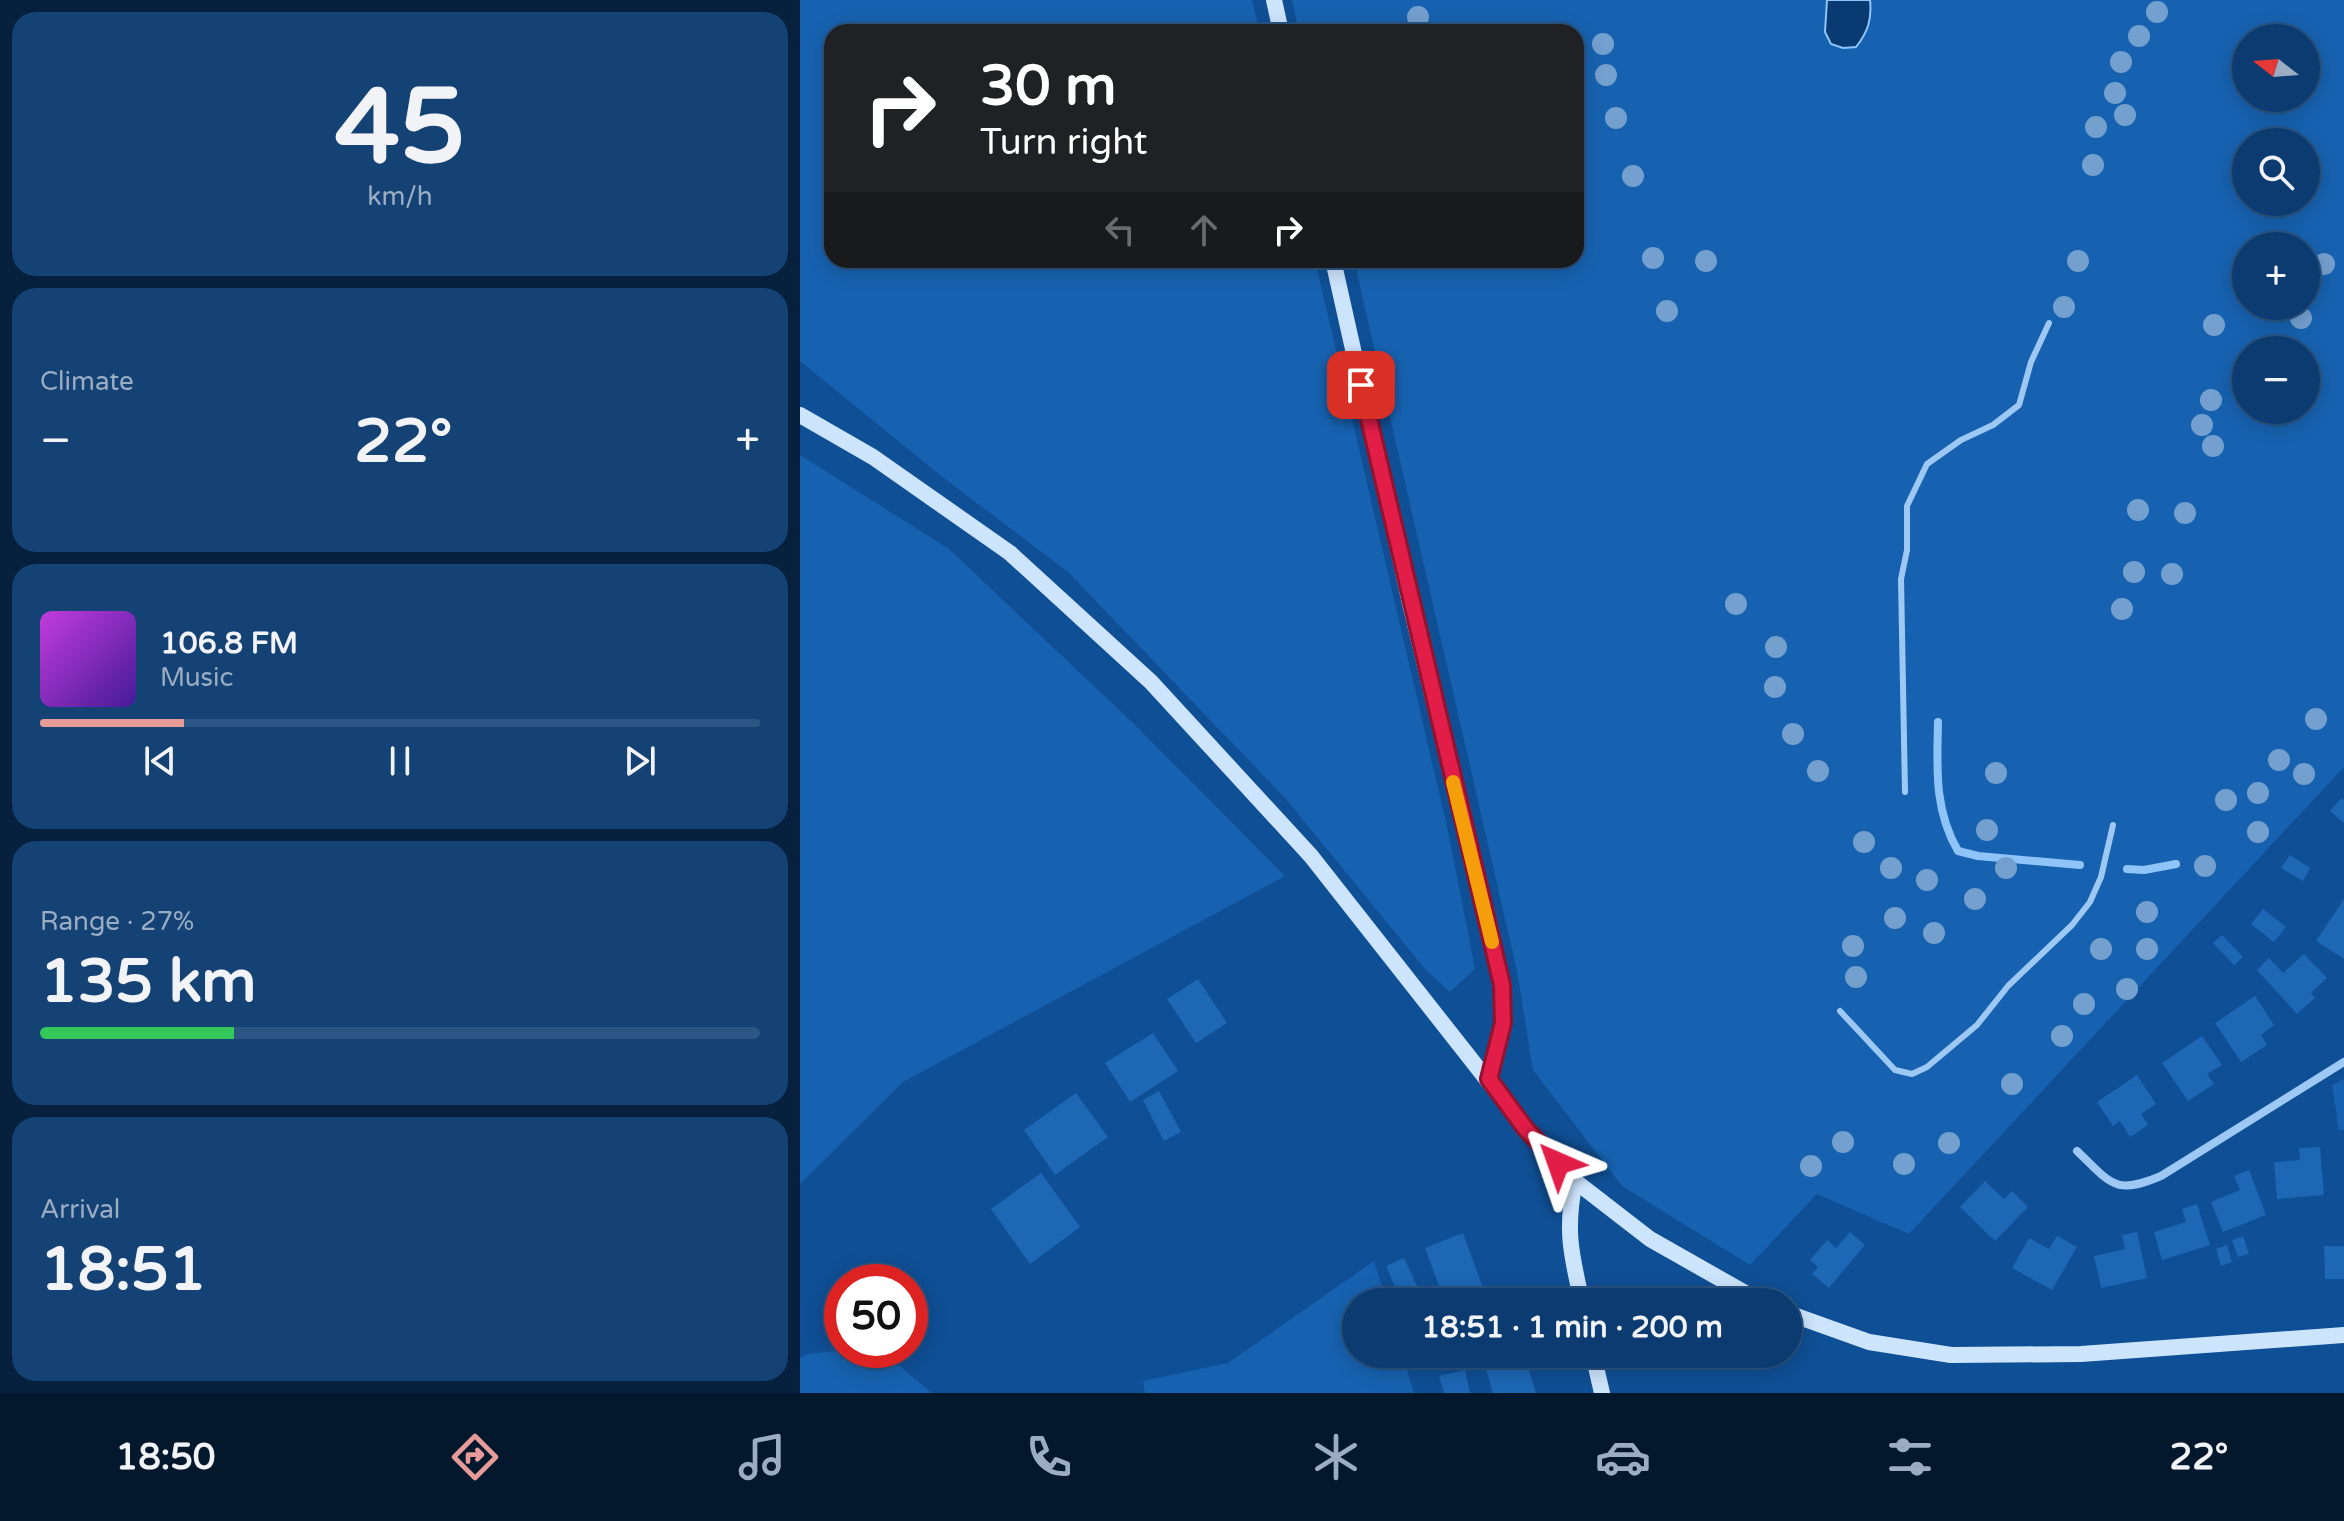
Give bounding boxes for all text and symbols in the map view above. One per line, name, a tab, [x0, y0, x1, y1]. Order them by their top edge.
north arrow	[2232, 24, 2320, 112]
map controls	[2232, 24, 2320, 424]
text: 30 m	[980, 53, 1116, 120]
icon: right	[848, 56, 952, 160]
text: 45	[335, 66, 465, 191]
text: Turn right	[980, 121, 1147, 164]
button: search	[2232, 128, 2320, 216]
text: km/h	[367, 181, 433, 212]
icon: left	[1098, 208, 1142, 252]
icon: ahead	[1182, 208, 1226, 252]
icon: right	[1266, 208, 1310, 252]
button: +	[2232, 232, 2320, 320]
button: −	[2232, 336, 2320, 424]
pin	[1327, 351, 1395, 419]
icon: arrive	[1339, 363, 1383, 407]
text: Climate	[40, 366, 134, 397]
text: 22°	[354, 406, 452, 478]
text: −	[40, 415, 71, 468]
text: +	[735, 415, 760, 468]
text: 106.8 FM	[160, 625, 298, 662]
text: Music	[160, 662, 233, 693]
icon: previous	[138, 739, 182, 783]
icon: pause	[378, 739, 422, 783]
icon: next	[618, 739, 662, 783]
text: Range · 27%	[40, 906, 194, 937]
text: 135 km	[40, 946, 256, 1018]
position arrow	[1516, 1121, 1600, 1205]
text: Arrival	[40, 1194, 120, 1225]
text: 18:51	[40, 1234, 206, 1306]
speed limit sign: 50	[824, 1264, 928, 1368]
text: 18:51 · 1 min · 200 m	[1421, 1309, 1723, 1346]
icon: directions	[447, 1429, 503, 1485]
icon: music	[734, 1429, 790, 1485]
icon: phone	[1021, 1429, 1077, 1485]
icon: climate	[1308, 1429, 1364, 1485]
icon: car	[1595, 1429, 1651, 1485]
icon: filters	[1882, 1429, 1938, 1485]
text: 18:50	[116, 1436, 215, 1479]
text: 22°	[2170, 1436, 2228, 1479]

